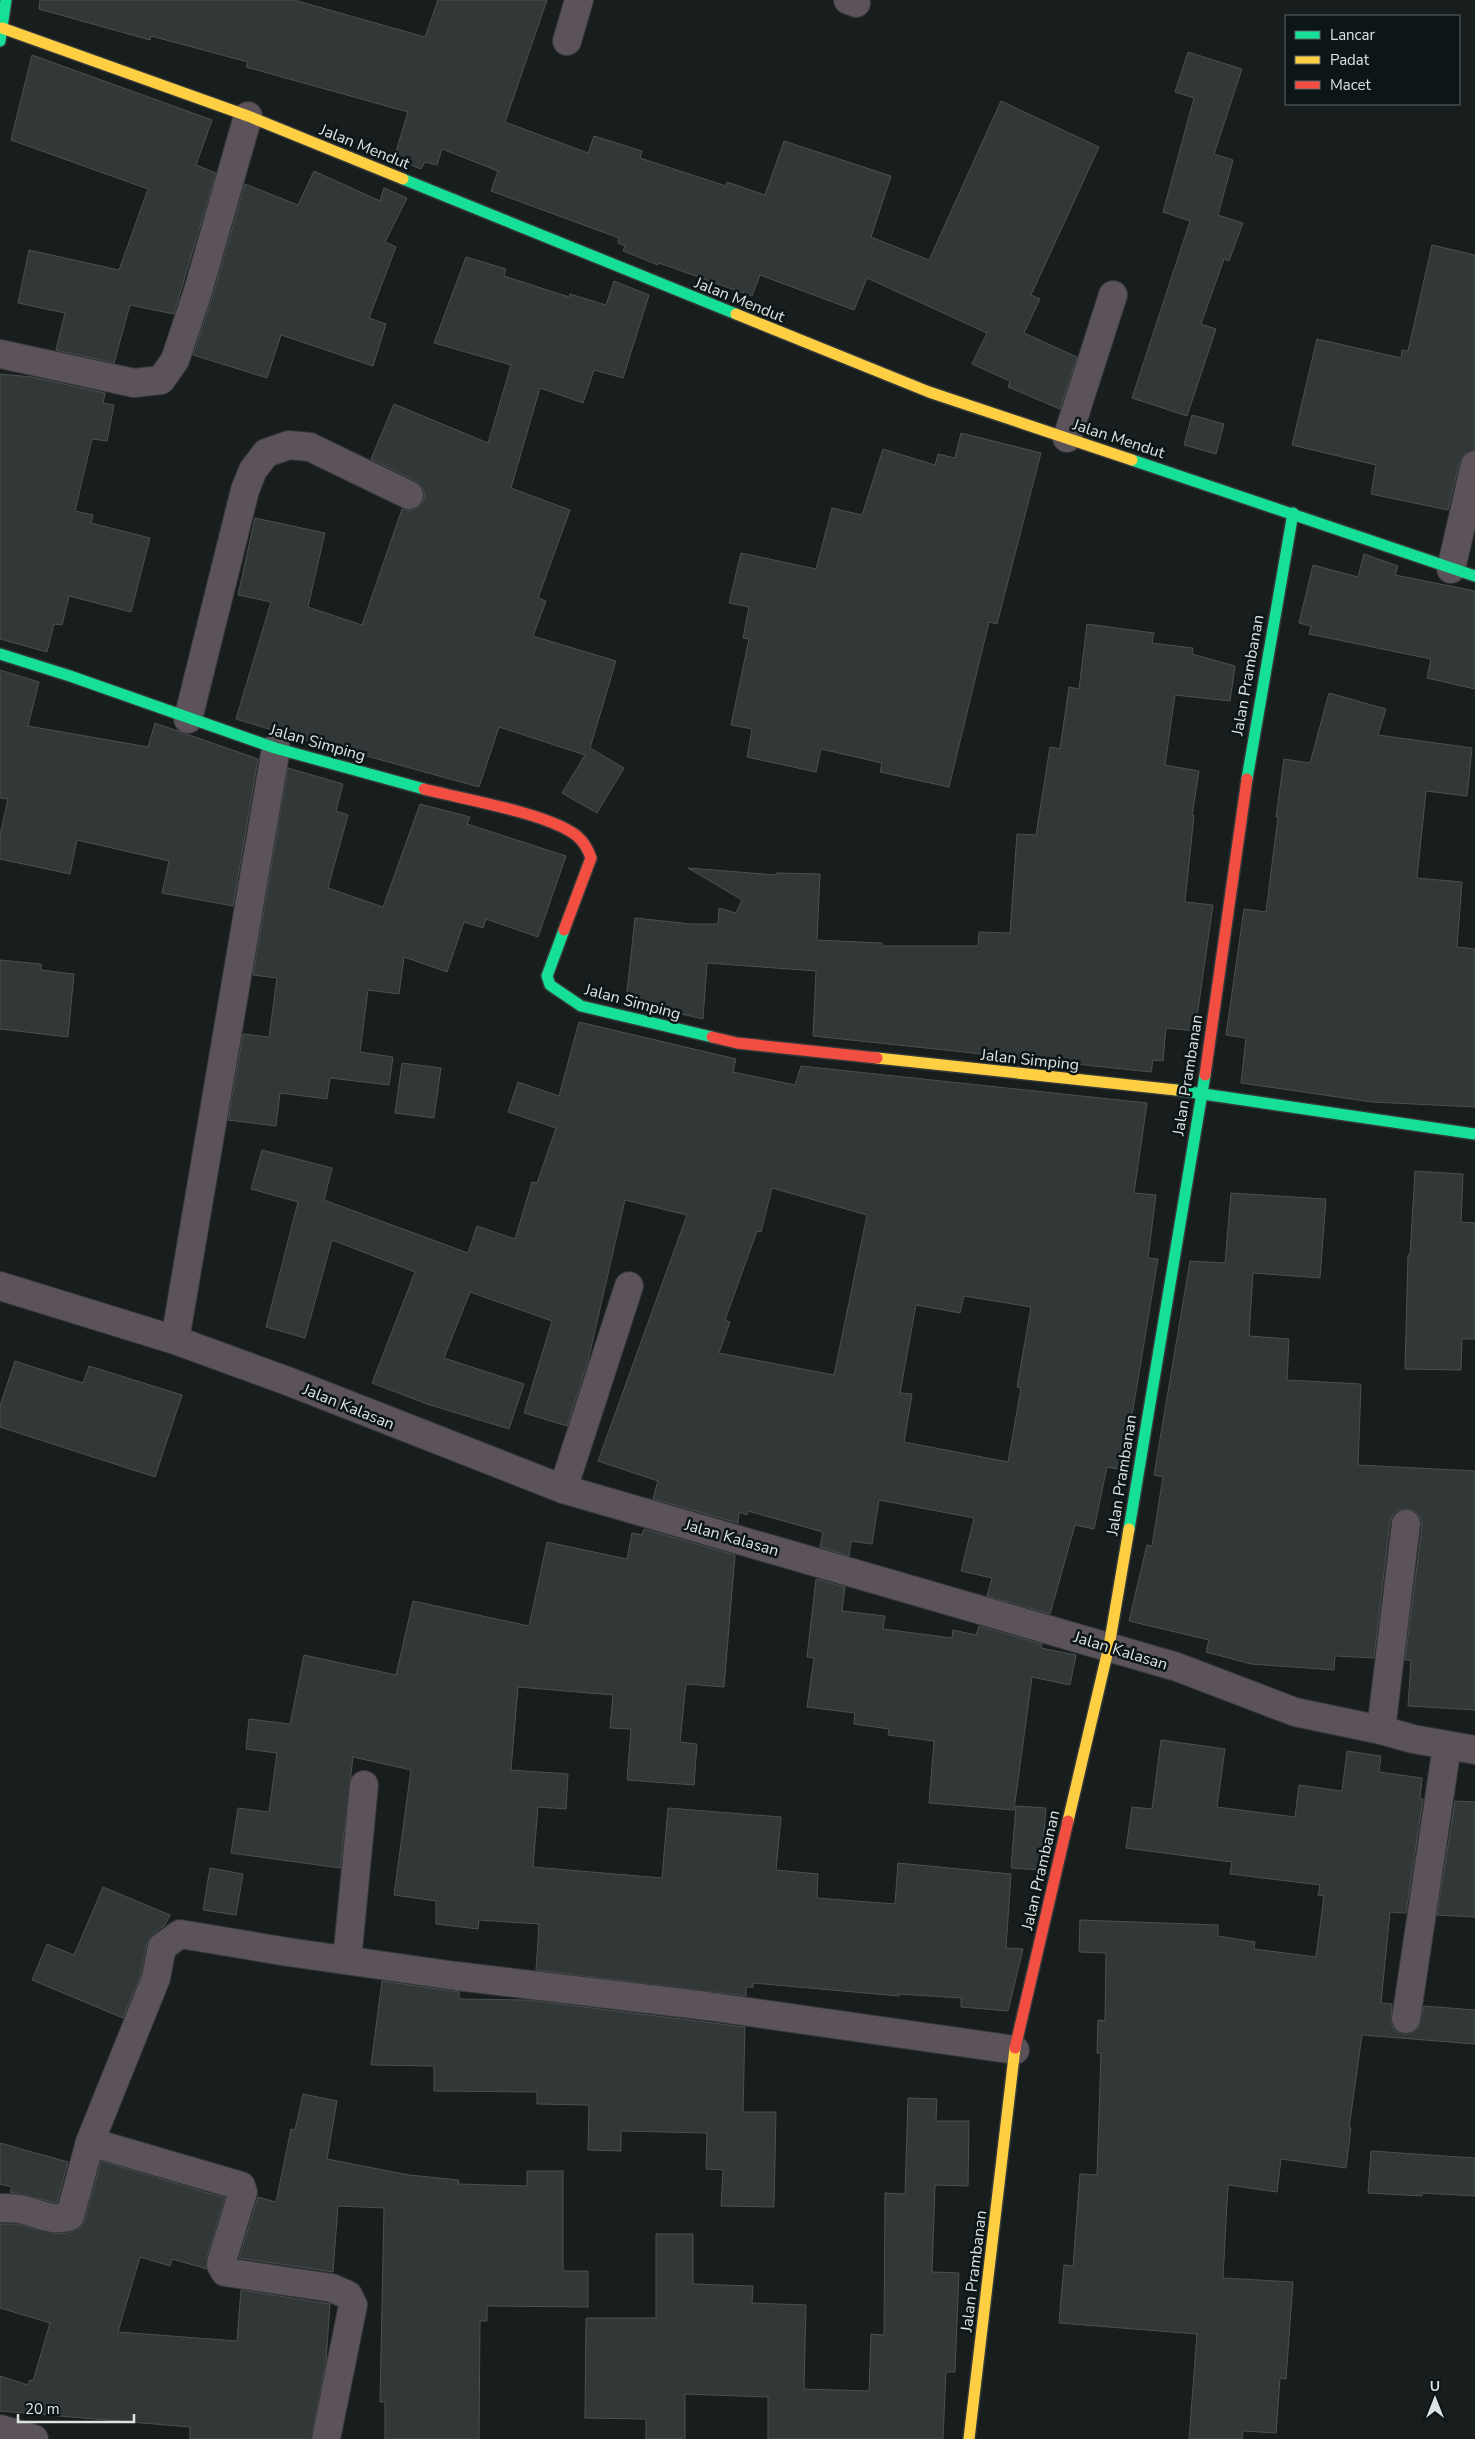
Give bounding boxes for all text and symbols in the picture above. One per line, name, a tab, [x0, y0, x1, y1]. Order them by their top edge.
legend	[1285, 15, 1460, 105]
text: Lancar	[1330, 25, 1375, 45]
text: Padat	[1330, 50, 1370, 70]
text: Macet	[1330, 75, 1372, 95]
street label: Jalan Mendut	[315, 119, 413, 175]
street label: Jalan Mendut	[690, 272, 788, 328]
street label: Jalan Mendut	[1069, 413, 1168, 464]
street label: Jalan Prambanan	[1226, 613, 1269, 738]
street label: Jalan Simping	[266, 718, 368, 767]
street label: Jalan Simping	[581, 978, 683, 1025]
street label: Jalan Prambanan	[1167, 1013, 1208, 1138]
street label: Jalan Simping	[979, 1044, 1080, 1076]
street label: Jalan Kalasan	[299, 1378, 398, 1435]
street label: Jalan Prambanan	[1101, 1413, 1142, 1538]
street label: Jalan Kalasan	[681, 1514, 781, 1562]
street label: Jalan Kalasan	[1070, 1626, 1170, 1676]
street label: Jalan Prambanan	[1016, 1808, 1065, 1933]
street label: Jalan Prambanan	[955, 2209, 992, 2334]
north arrow	[1410, 2374, 1460, 2424]
text: U	[1430, 2377, 1440, 2396]
scale bar	[18, 2392, 134, 2424]
text: 20 m	[25, 2399, 60, 2419]

